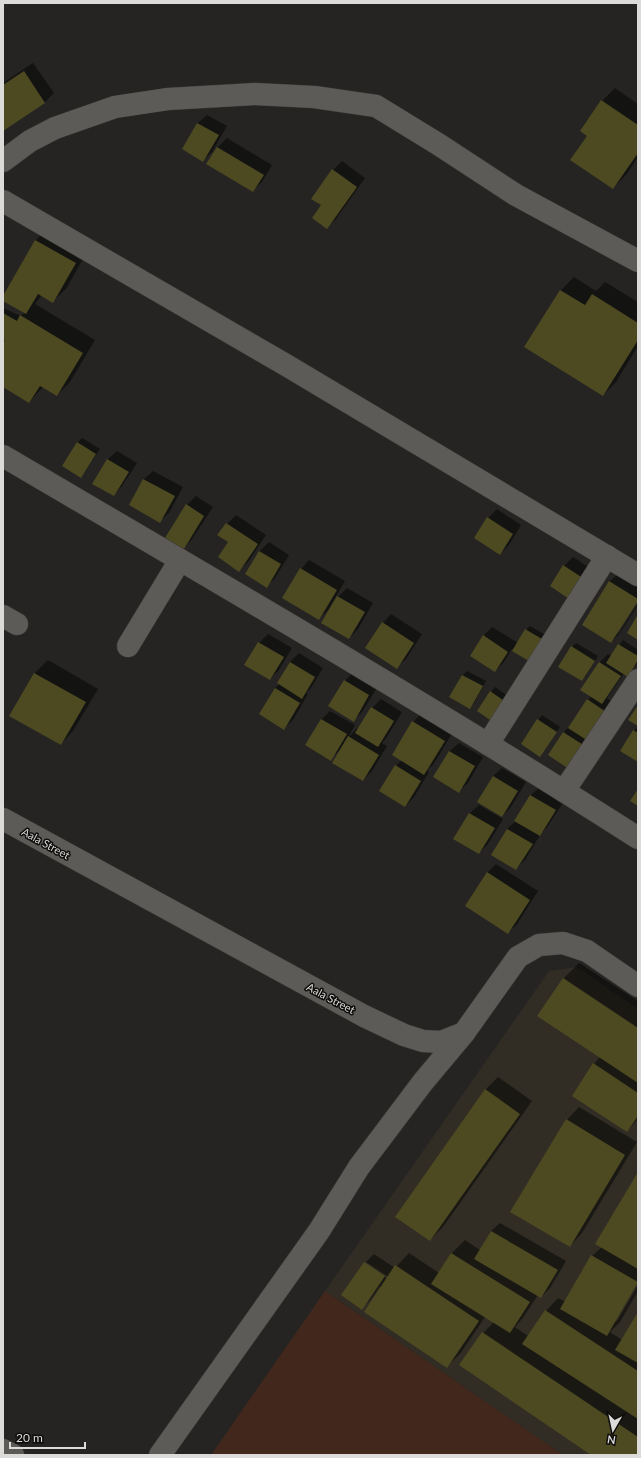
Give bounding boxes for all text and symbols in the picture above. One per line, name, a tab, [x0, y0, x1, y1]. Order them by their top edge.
street label: Aala Street	[20, 825, 72, 861]
street label: Aala Street	[305, 980, 357, 1016]
north arrow	[593, 1410, 633, 1450]
scale bar	[10, 1424, 85, 1450]
text: 20 m	[16, 1430, 43, 1445]
text: N	[606, 1433, 617, 1447]

